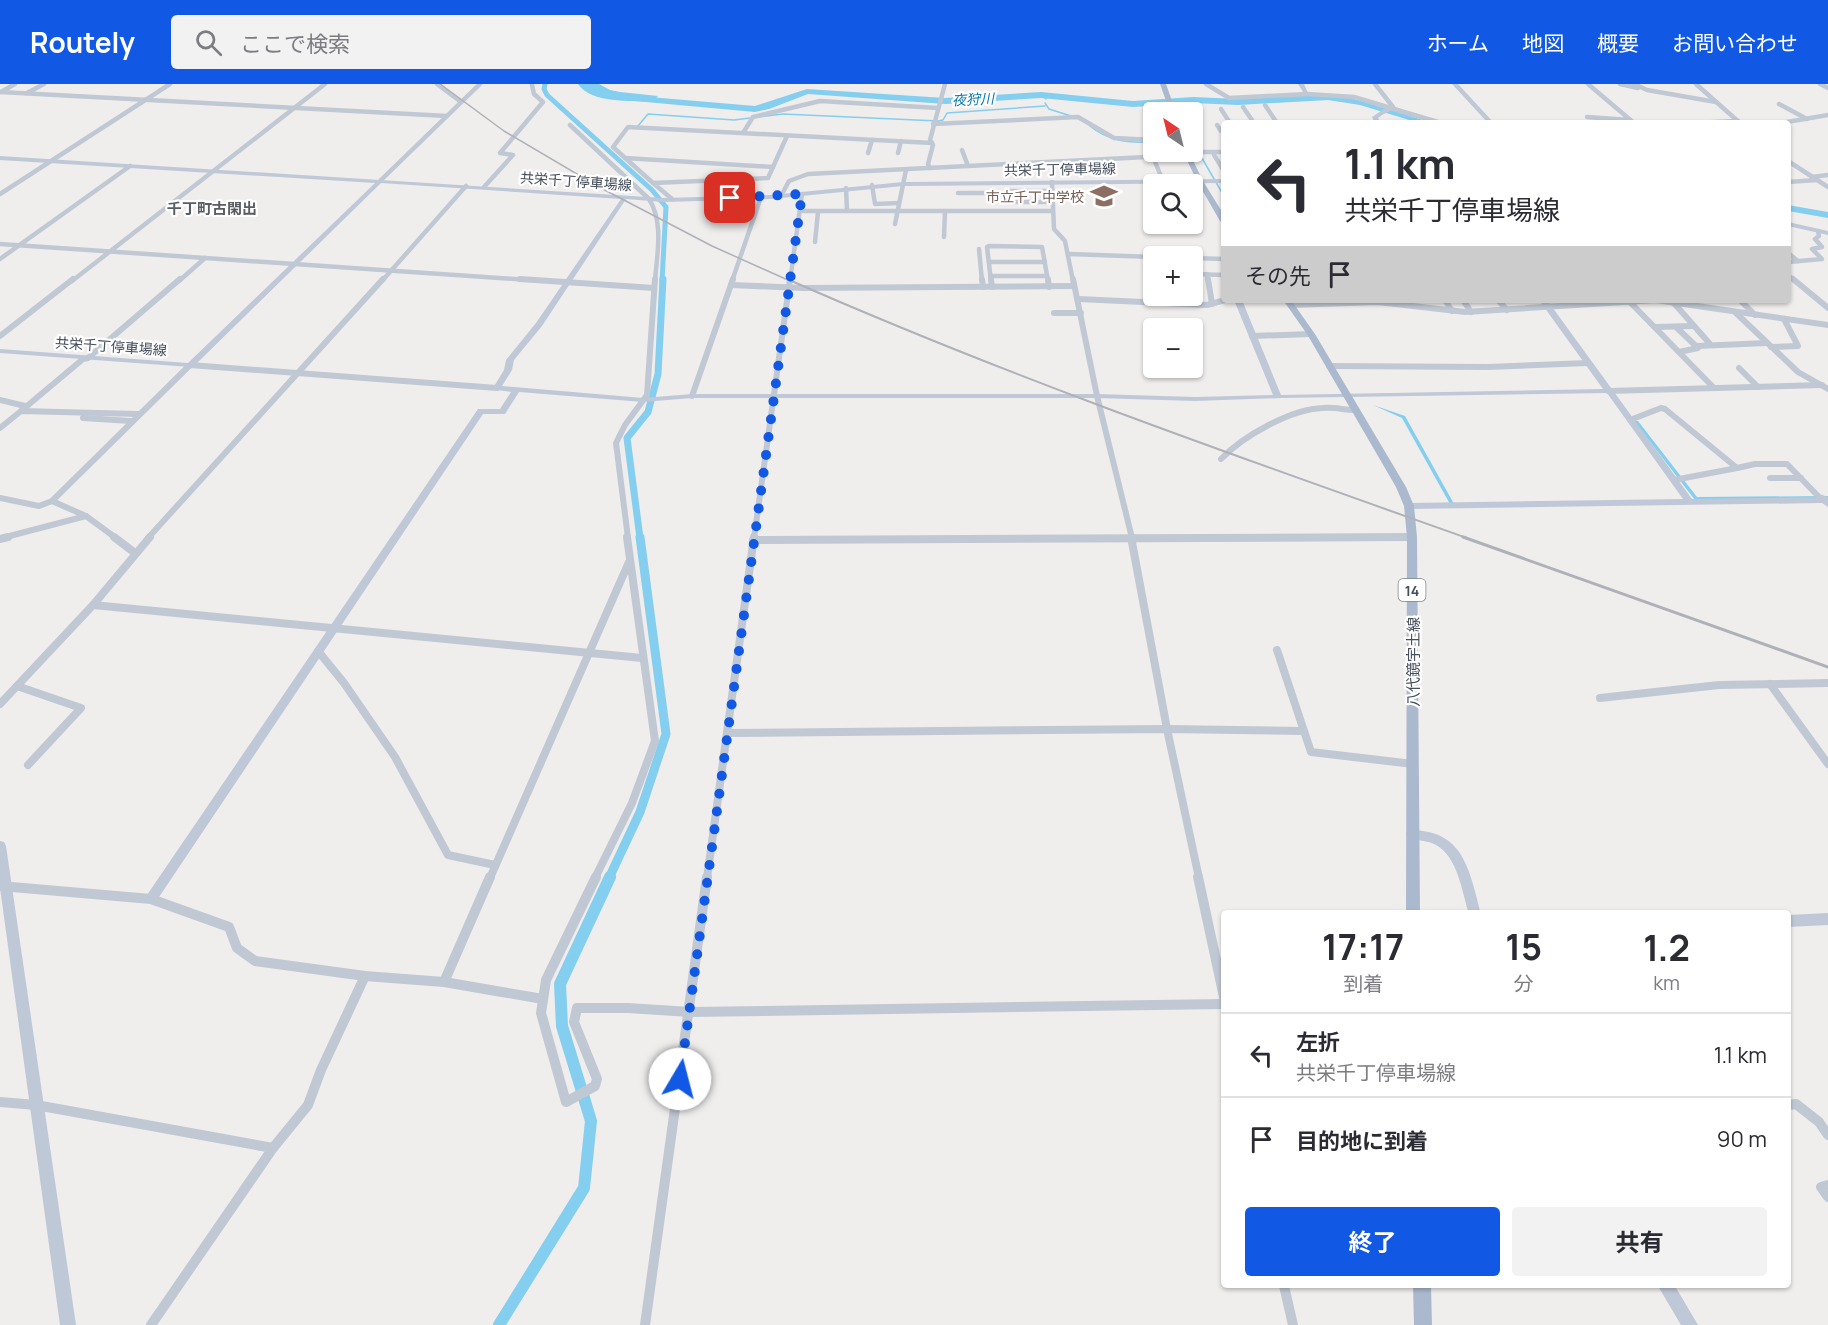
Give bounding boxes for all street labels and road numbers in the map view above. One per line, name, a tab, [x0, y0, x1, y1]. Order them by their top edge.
street label: 共栄千丁停車場線	[1004, 159, 1116, 179]
street label: 共栄千丁停車場線	[519, 168, 633, 194]
street label: 共栄千丁停車場線	[54, 333, 168, 359]
road number: 14	[1398, 579, 1426, 601]
street label: 八代鏡宇土線	[1403, 617, 1424, 707]

